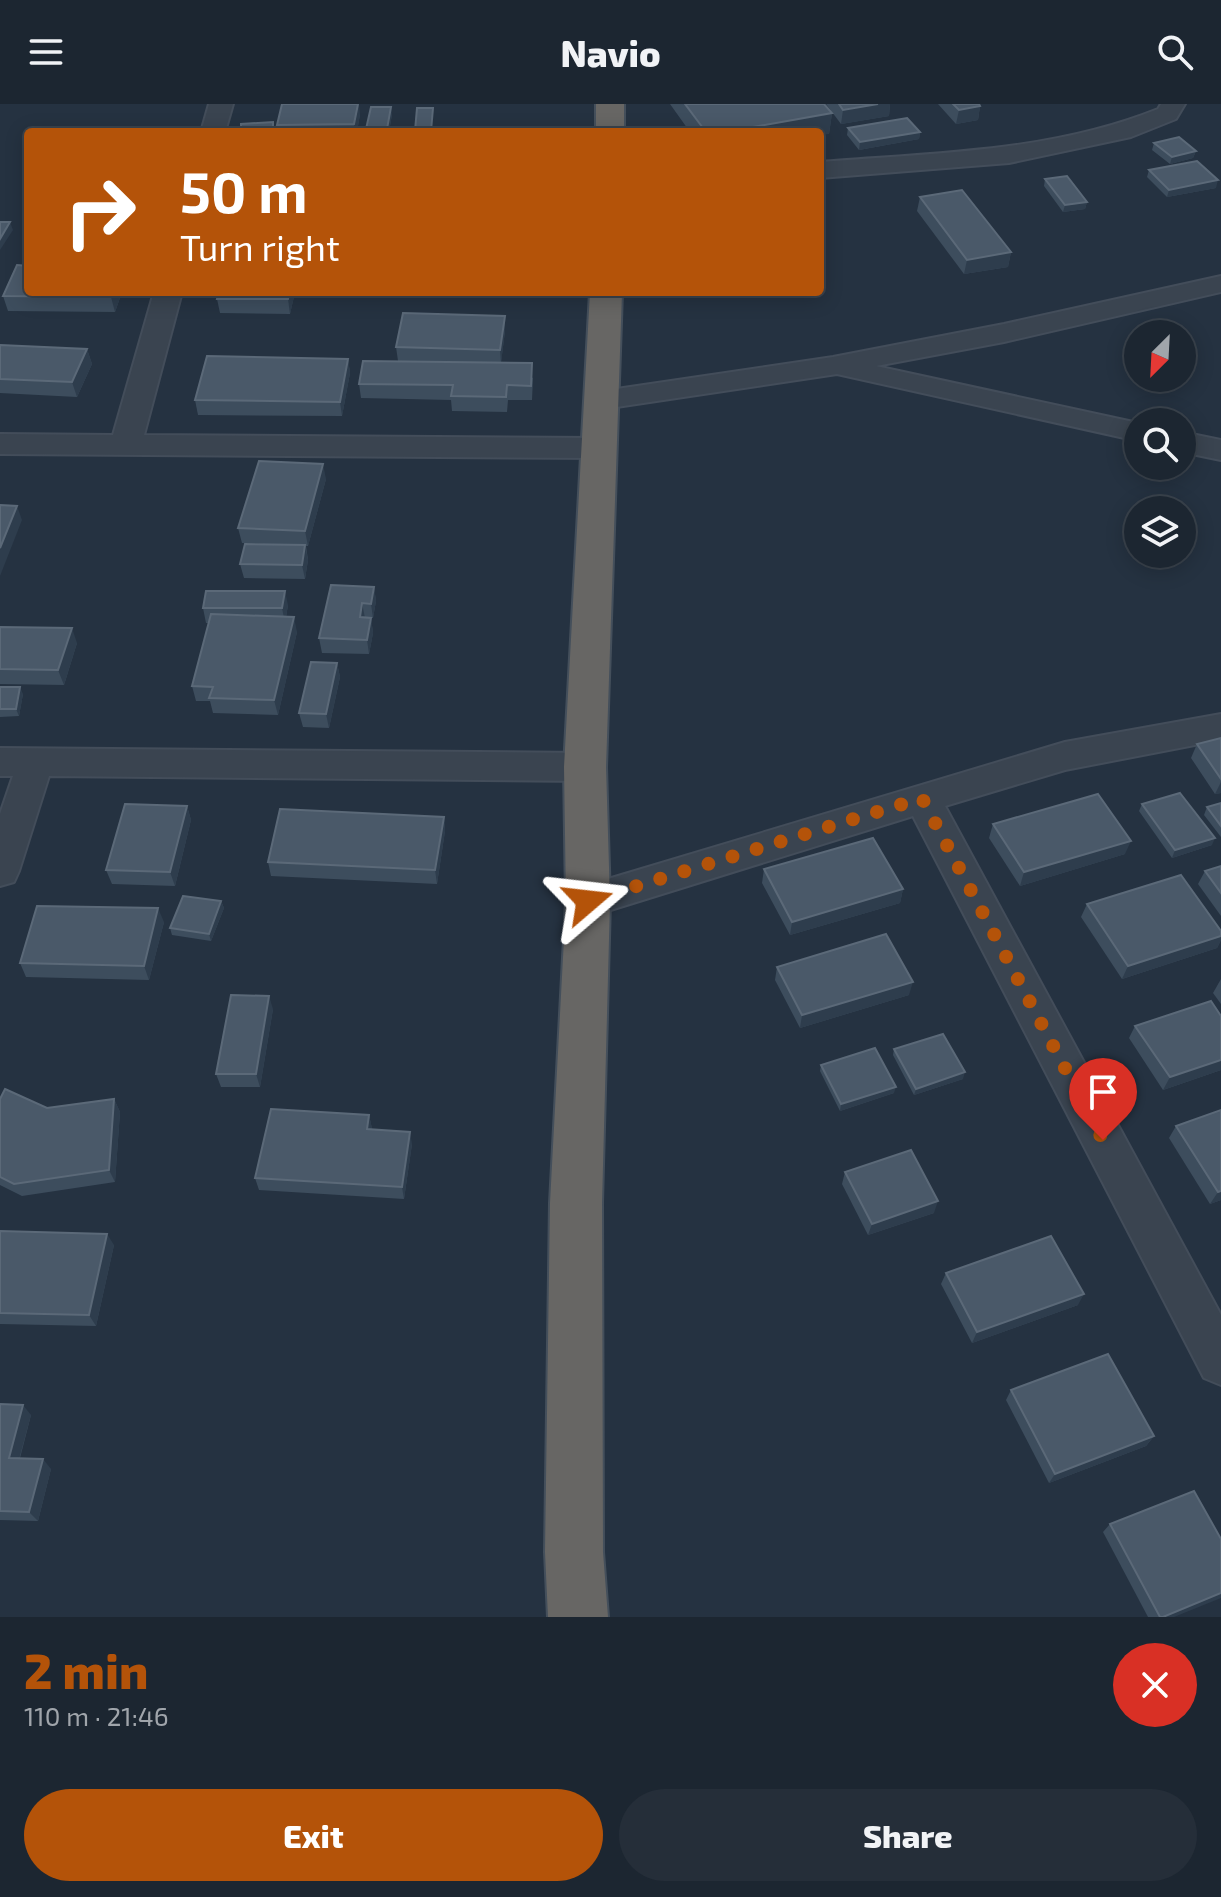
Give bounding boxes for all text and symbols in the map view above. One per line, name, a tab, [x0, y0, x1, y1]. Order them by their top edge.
icon: menu	[24, 30, 68, 74]
icon: search	[1153, 30, 1197, 74]
text: Navio	[560, 31, 661, 74]
text: 50 m	[180, 157, 308, 224]
icon: right	[48, 160, 152, 264]
text: Turn right	[180, 225, 340, 268]
north arrow	[1124, 320, 1196, 392]
map controls	[1124, 320, 1196, 568]
button: search	[1124, 408, 1196, 480]
button: layers	[1124, 496, 1196, 568]
position arrow	[546, 859, 630, 943]
pin	[1069, 1058, 1137, 1140]
icon: arrive	[1081, 1070, 1125, 1114]
text: 2 min	[24, 1641, 148, 1699]
button: close	[1113, 1643, 1197, 1727]
text: 110 m · 21:46	[24, 1700, 169, 1731]
button: Exit	[24, 1789, 603, 1881]
button: Share	[619, 1789, 1197, 1881]

